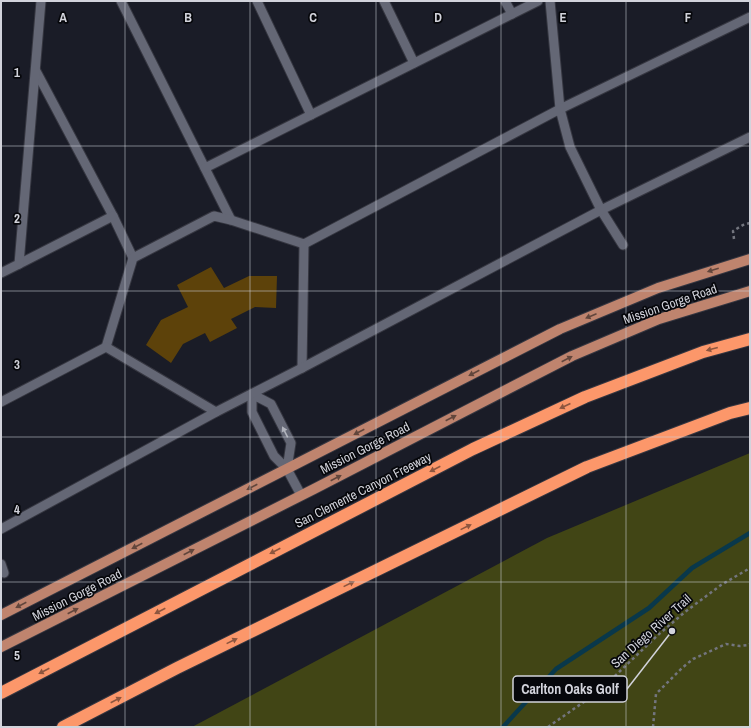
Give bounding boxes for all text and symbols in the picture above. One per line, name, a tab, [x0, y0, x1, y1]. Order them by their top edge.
text: A	[59, 9, 67, 26]
text: B	[184, 9, 192, 26]
text: C	[309, 9, 317, 26]
text: D	[434, 9, 442, 26]
text: E	[559, 9, 567, 26]
text: F	[685, 9, 692, 26]
text: 1	[14, 64, 20, 81]
text: 2	[14, 210, 20, 227]
one-way arrow	[706, 268, 718, 274]
street label: Mission Gorge Road	[621, 280, 719, 328]
one-way arrow	[586, 313, 597, 319]
one-way arrow	[706, 346, 718, 352]
one-way arrow	[561, 355, 573, 362]
text: 3	[14, 356, 20, 373]
one-way arrow	[469, 370, 480, 376]
one-way arrow	[559, 403, 571, 409]
one-way arrow	[446, 415, 457, 421]
street label: Mission Gorge Road	[317, 418, 413, 478]
one-way arrow	[282, 426, 288, 437]
one-way arrow	[353, 429, 365, 436]
street label: San Clemente Canyon Freeway	[292, 448, 435, 532]
one-way arrow	[430, 465, 441, 472]
one-way arrow	[330, 474, 341, 481]
one-way arrow	[247, 483, 258, 490]
text: 4	[14, 501, 20, 518]
one-way arrow	[460, 524, 471, 530]
one-way arrow	[131, 542, 142, 549]
one-way arrow	[269, 548, 281, 555]
one-way arrow	[183, 549, 195, 555]
street label: Mission Gorge Road	[29, 565, 125, 625]
one-way arrow	[343, 581, 355, 587]
street label: San Diego River Trail	[607, 590, 695, 672]
one-way arrow	[15, 601, 26, 608]
one-way arrow	[68, 608, 79, 614]
one-way arrow	[154, 608, 165, 614]
one-way arrow	[227, 638, 238, 644]
text: 5	[14, 647, 20, 664]
one-way arrow	[38, 668, 50, 674]
callout: Carlton Oaks Golf	[513, 676, 627, 702]
text: Carlton Oaks Golf	[521, 680, 619, 698]
one-way arrow	[110, 696, 122, 703]

